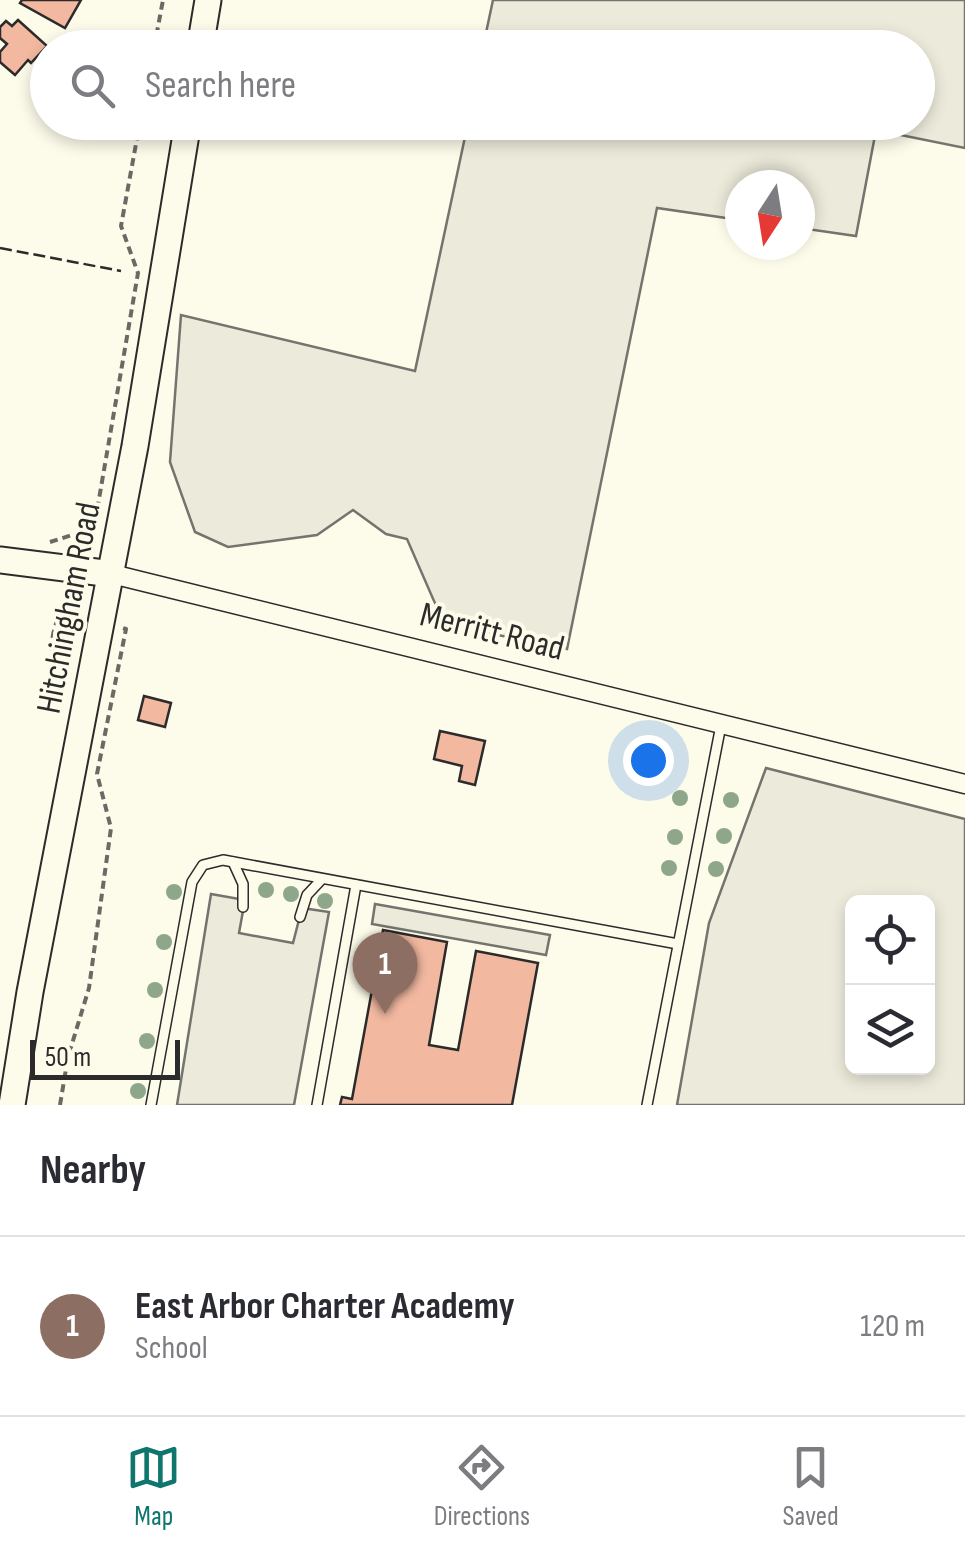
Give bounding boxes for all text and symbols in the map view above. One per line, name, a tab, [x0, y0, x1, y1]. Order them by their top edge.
search box	[30, 30, 935, 140]
icon: search	[65, 58, 120, 113]
text: Search here	[145, 63, 296, 108]
north arrow	[725, 170, 815, 260]
street label: Hitchingham Road	[27, 499, 111, 717]
street label: Merritt Road	[416, 593, 568, 671]
your location	[623, 735, 674, 786]
map controls	[845, 895, 935, 1075]
button: locate	[845, 895, 935, 985]
pin: 1	[352, 932, 418, 1014]
button: layers	[845, 985, 935, 1075]
scale bar	[30, 1035, 180, 1080]
text: 50 m	[45, 1041, 91, 1074]
text: Nearby	[40, 1145, 146, 1196]
text: East Arbor Charter Academy	[135, 1284, 515, 1329]
text: 1	[66, 1307, 79, 1346]
text: 120 m	[860, 1307, 925, 1346]
text: School	[135, 1329, 208, 1368]
tab: Map	[126, 1440, 181, 1533]
tab: Directions	[434, 1440, 530, 1533]
tab: Saved	[783, 1440, 839, 1533]

